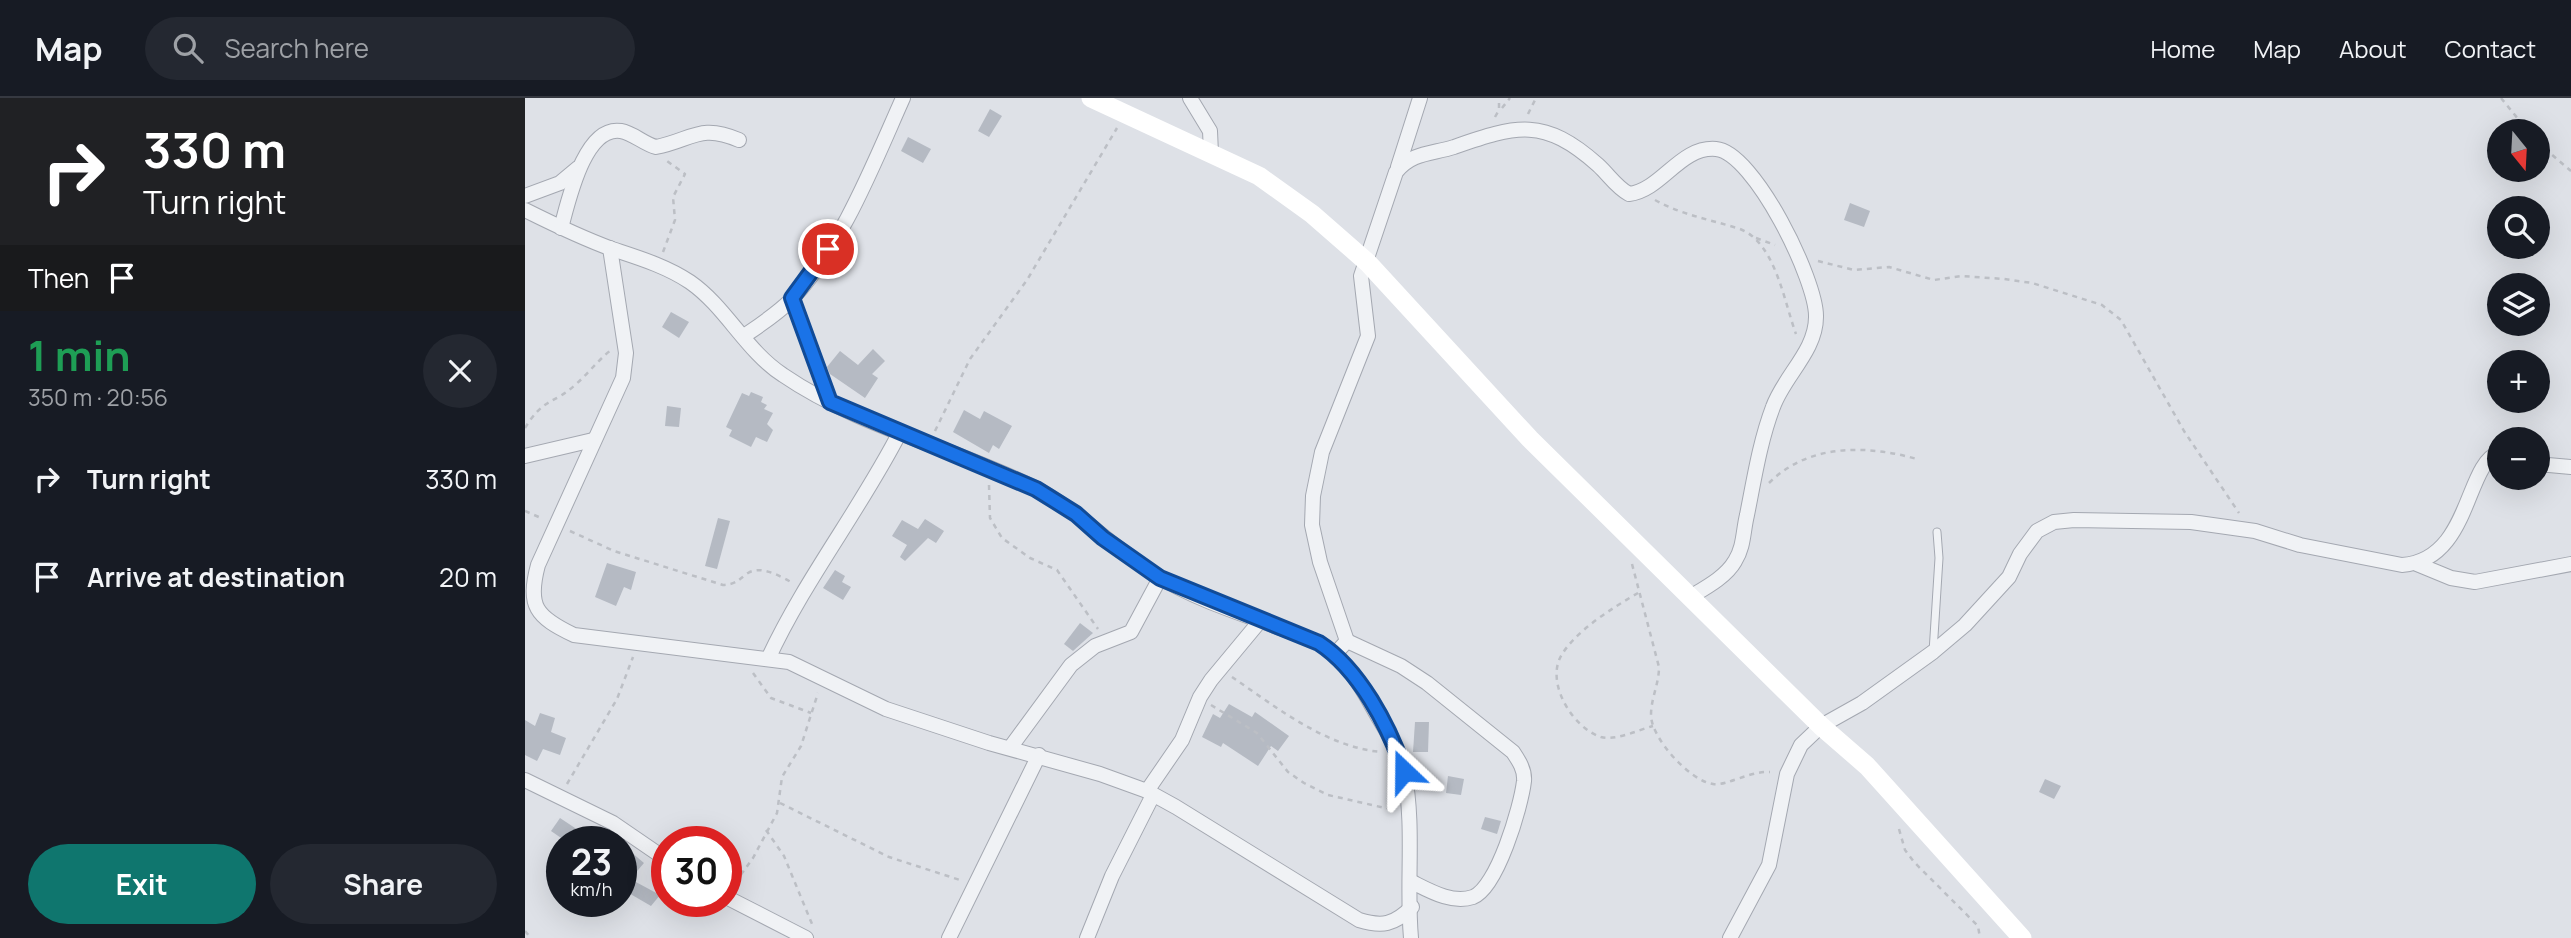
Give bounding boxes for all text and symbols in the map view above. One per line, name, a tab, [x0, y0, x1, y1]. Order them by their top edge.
search box	[145, 17, 635, 80]
text: Map	[35, 26, 103, 71]
icon: search	[169, 29, 207, 67]
text: Search here	[225, 30, 369, 66]
text: Home	[2150, 32, 2215, 65]
text: Map	[2253, 32, 2301, 65]
text: About	[2339, 32, 2407, 65]
text: Contact	[2445, 32, 2536, 65]
text: 330 m	[143, 116, 286, 183]
north arrow	[2487, 119, 2550, 182]
map controls	[2487, 119, 2550, 490]
icon: right	[28, 126, 119, 217]
text: Turn right	[143, 180, 286, 224]
button: search	[2487, 196, 2550, 259]
pin	[798, 219, 858, 279]
icon: arrive	[809, 230, 847, 268]
icon: arrive	[103, 259, 141, 297]
text: Then	[28, 260, 89, 296]
button: layers	[2487, 273, 2550, 336]
text: 1 min	[28, 326, 131, 384]
button: close	[423, 334, 497, 408]
button: +	[2487, 350, 2550, 413]
text: 350 m · 20:56	[28, 381, 168, 413]
button: −	[2487, 427, 2550, 490]
icon: right	[28, 460, 66, 498]
text: Turn right	[87, 461, 211, 497]
text: 330 m	[425, 461, 497, 497]
icon: arrive	[28, 558, 66, 596]
text: Arrive at destination	[87, 559, 345, 595]
text: 20 m	[439, 559, 497, 595]
position arrow	[1367, 734, 1441, 808]
speed limit sign: 30	[651, 826, 742, 917]
text: 23	[571, 838, 612, 886]
button: Exit	[28, 844, 256, 924]
button: Share	[270, 844, 497, 924]
text: km/h	[571, 877, 612, 901]

